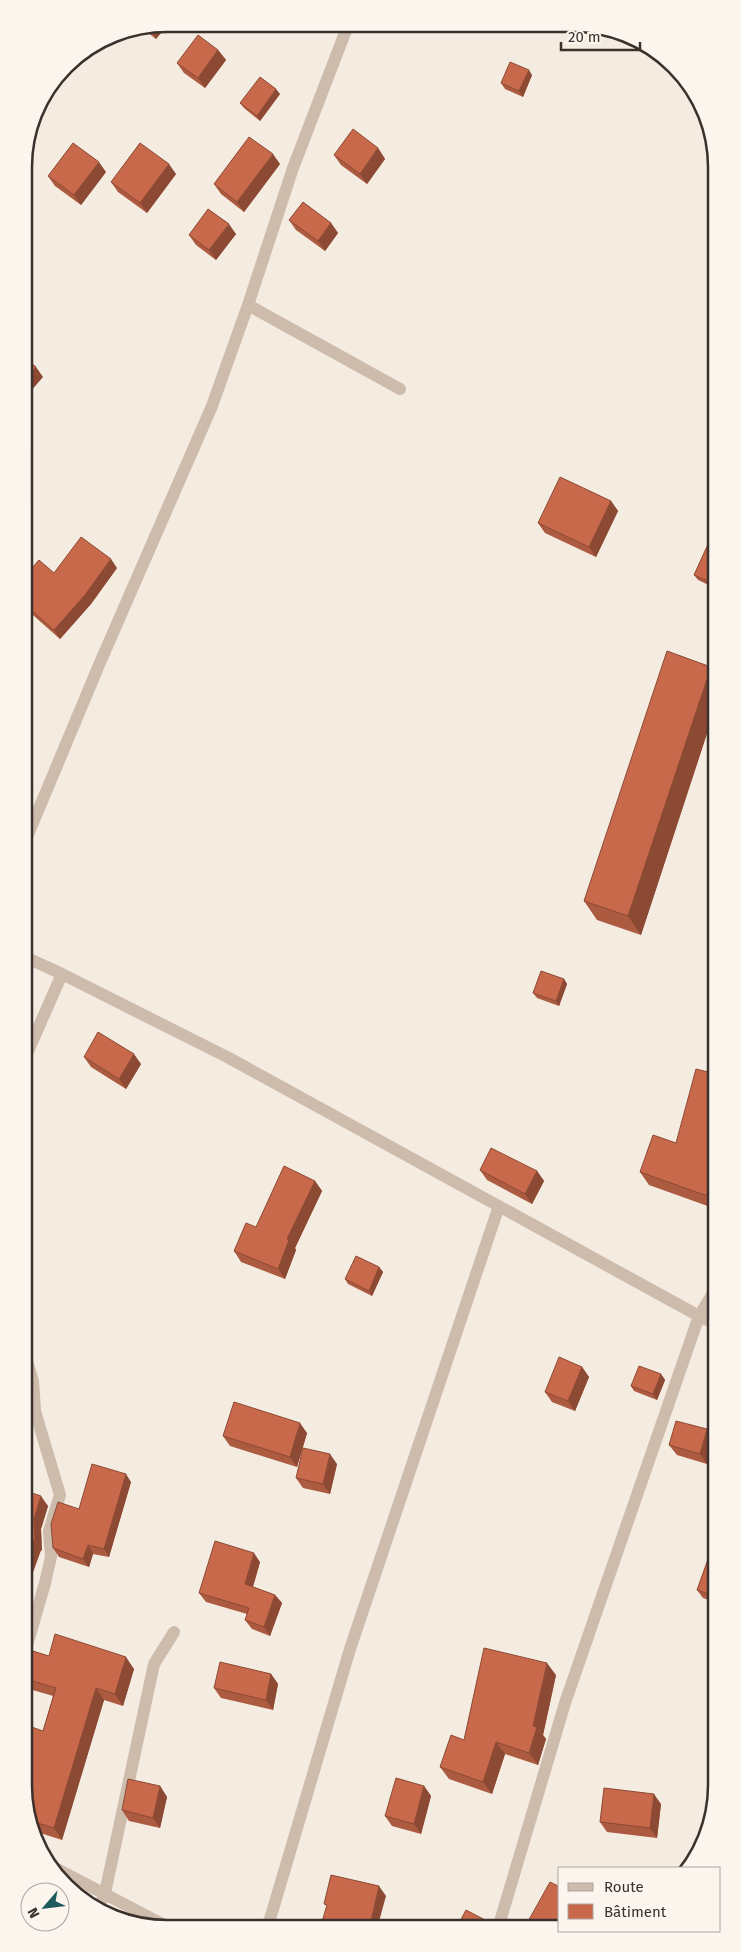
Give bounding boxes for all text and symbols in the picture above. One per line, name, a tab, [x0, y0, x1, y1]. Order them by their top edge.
scale bar	[561, 20, 640, 52]
text: 20 m	[568, 28, 601, 46]
legend	[558, 1867, 721, 1932]
text: Route	[604, 1878, 644, 1896]
north arrow	[20, 1882, 70, 1932]
text: Bâtiment	[604, 1903, 667, 1921]
text: N	[24, 1905, 44, 1921]

